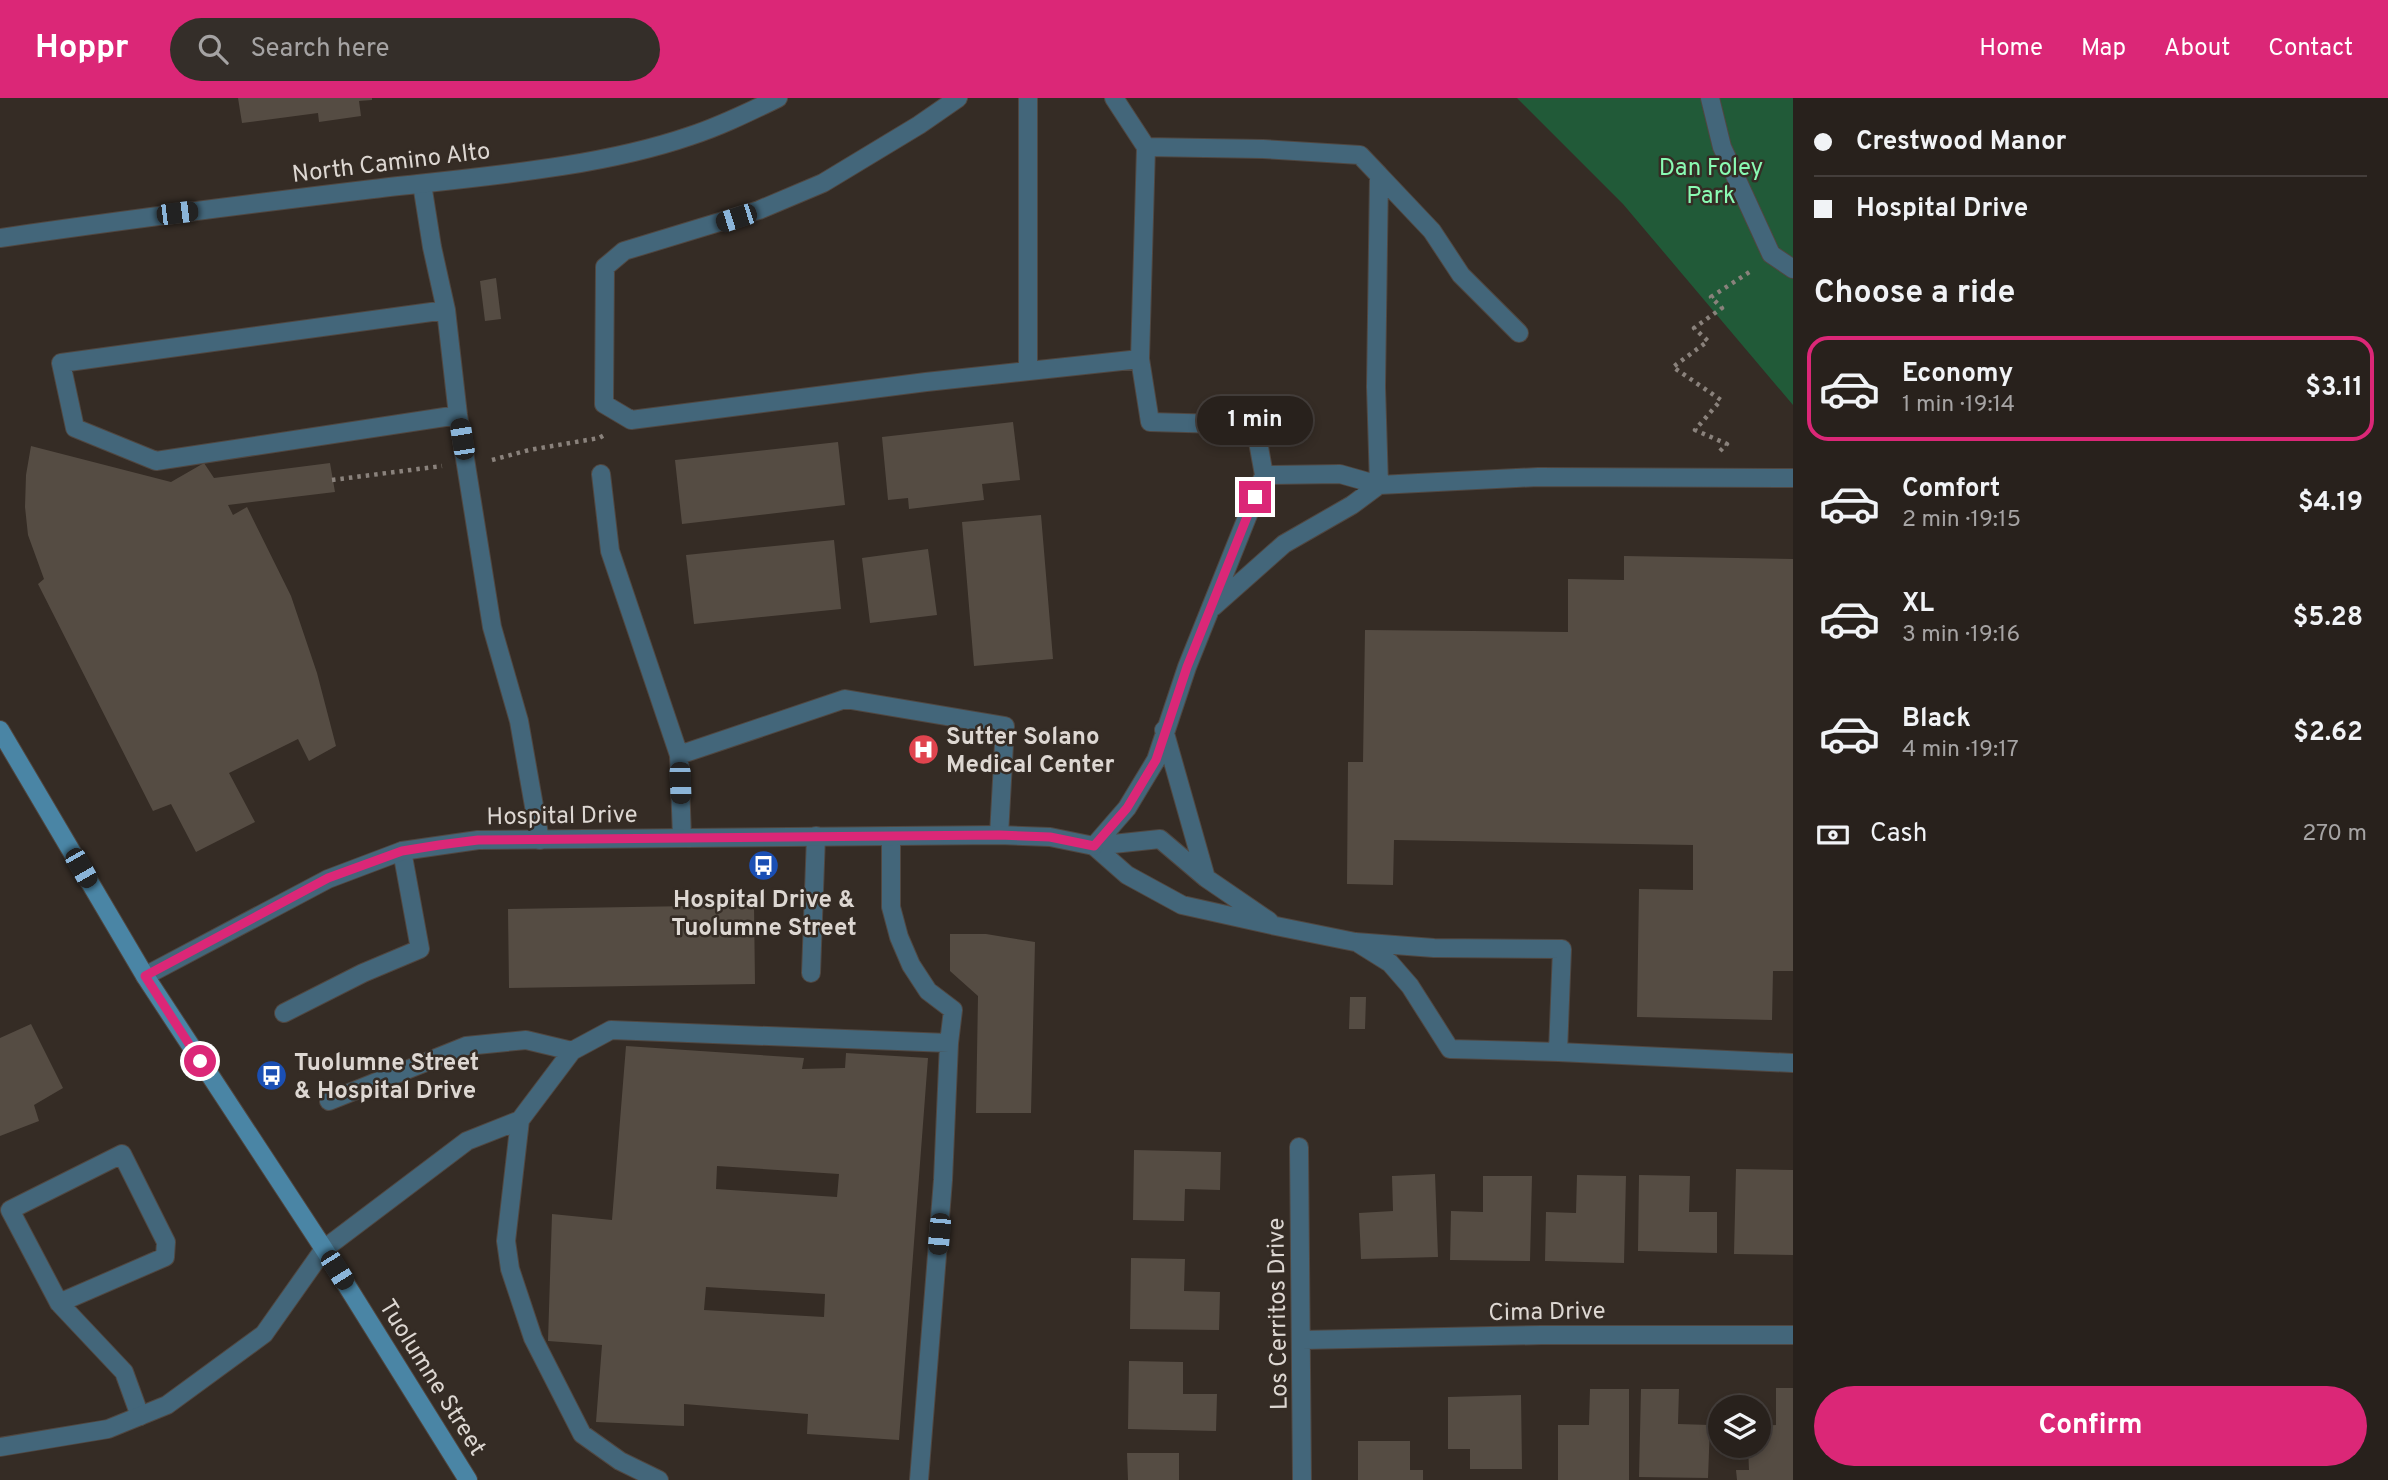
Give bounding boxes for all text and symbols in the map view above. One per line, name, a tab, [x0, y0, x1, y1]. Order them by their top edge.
search box	[170, 18, 660, 81]
text: Hoppr	[35, 28, 128, 70]
icon: search	[194, 30, 232, 68]
text: Search here	[250, 33, 389, 66]
text: Home	[1979, 34, 2043, 64]
text: Map	[2081, 34, 2126, 64]
text: About	[2164, 34, 2230, 64]
text: Contact	[2268, 34, 2353, 64]
text: Crestwood Manor	[1856, 126, 2066, 159]
street label: North Camino Alto	[290, 137, 492, 191]
park label: Dan Foley Park	[1659, 154, 1763, 212]
text: Hospital Drive	[1856, 193, 2028, 226]
car	[155, 200, 200, 226]
car	[713, 202, 760, 234]
text: Choose a ride	[1814, 274, 2015, 314]
icon: car	[1818, 357, 1881, 420]
text: Economy	[1902, 358, 2013, 391]
text: $3.11	[2305, 372, 2363, 405]
text: 1 min · 19:14	[1902, 391, 2015, 420]
callout: 1 min	[1197, 396, 1313, 444]
text: 1 min	[1227, 406, 1283, 435]
car	[449, 417, 476, 461]
icon: car	[1818, 472, 1881, 535]
text: Comfort	[1902, 473, 2000, 506]
route end	[1239, 481, 1271, 513]
text: $4.19	[2298, 487, 2363, 520]
text: 2 min · 19:15	[1902, 506, 2021, 535]
icon: car	[1818, 587, 1881, 650]
text: XL	[1902, 588, 1934, 621]
text: $5.28	[2293, 602, 2363, 635]
text: 3 min · 19:16	[1902, 621, 2020, 650]
icon: car	[1818, 702, 1881, 765]
text: Black	[1902, 703, 1971, 736]
text: $2.62	[2293, 717, 2363, 750]
place label: Sutter Solano Medical Center	[946, 723, 1114, 781]
hospital icon: Sutter Solano Medical Center	[906, 733, 940, 767]
text: 4 min · 19:17	[1902, 736, 2019, 765]
car	[669, 762, 692, 804]
street label: Hospital Drive	[486, 801, 638, 833]
icon: cash	[1814, 816, 1852, 854]
text: Cash	[1870, 818, 1927, 851]
text: 270 m	[2302, 820, 2367, 849]
car	[62, 845, 101, 891]
bus stop icon: Hospital Drive & Tuolumne Street	[747, 848, 781, 882]
place label: Hospital Drive & Tuolumne Street	[671, 886, 857, 944]
route start	[184, 1045, 216, 1077]
place label: Tuolumne Street & Hospital Drive	[294, 1049, 479, 1107]
bus stop icon: Tuolumne Street & Hospital Drive	[254, 1059, 288, 1093]
car	[927, 1212, 952, 1256]
street label: Los Cerritos Drive	[1262, 1217, 1296, 1410]
car	[317, 1247, 358, 1293]
street label: Tuolumne Street	[371, 1294, 491, 1462]
street label: Cima Drive	[1488, 1297, 1606, 1329]
button: Confirm	[1814, 1386, 2367, 1466]
map controls	[1708, 1395, 1771, 1458]
button: layers	[1708, 1395, 1771, 1458]

